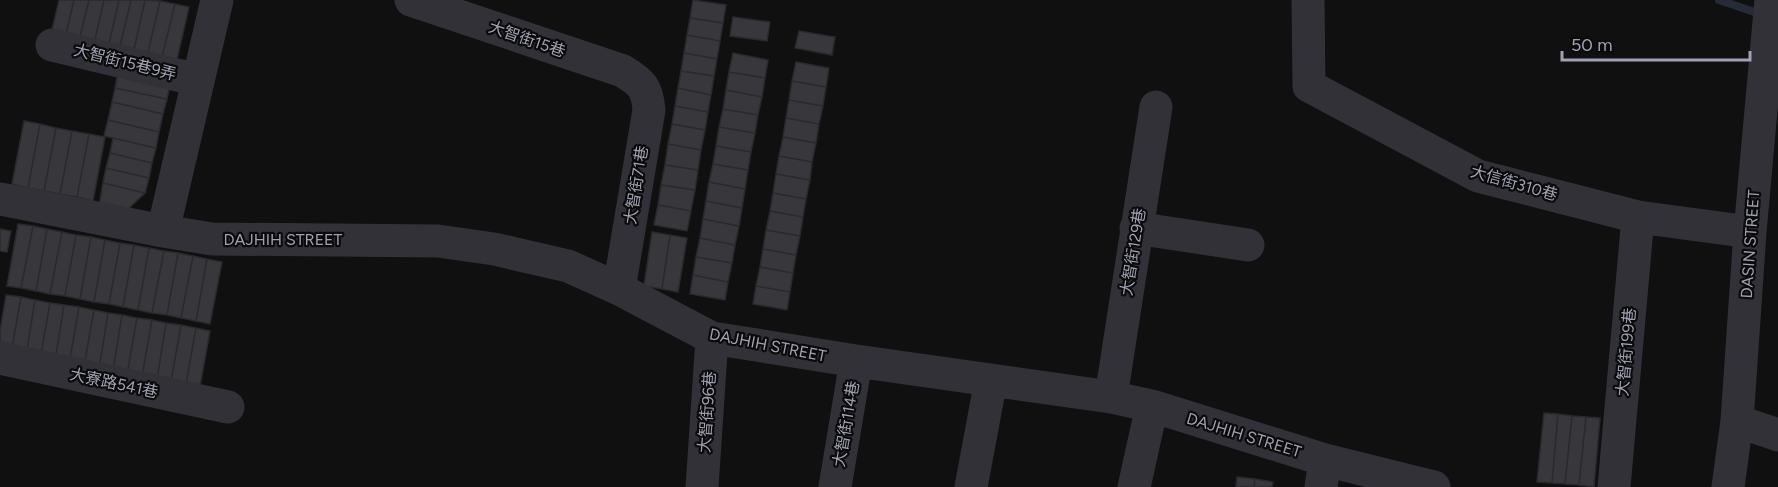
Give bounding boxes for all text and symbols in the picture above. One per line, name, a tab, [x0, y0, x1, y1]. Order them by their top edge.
street label: 大智街15巷	[486, 17, 568, 61]
scale bar	[1562, 24, 1750, 62]
text: 50 m	[1571, 34, 1613, 56]
street label: 大智街15巷9弄	[72, 40, 178, 84]
street label: 大智街71巷	[620, 144, 652, 226]
street label: 大信街310巷	[1468, 162, 1560, 204]
street label: DASIN STREET	[1737, 189, 1763, 299]
street label: 大智街129巷	[1117, 207, 1149, 297]
street label: DAJHIH STREET	[224, 230, 343, 249]
street label: 大智街199巷	[1613, 307, 1639, 397]
street label: DAJHIH STREET	[708, 324, 828, 366]
street label: 大寮路541巷	[68, 364, 160, 402]
street label: 大智街96巷	[695, 370, 719, 454]
street label: 大智街114巷	[829, 379, 863, 469]
street label: DAJHIH STREET	[1184, 409, 1304, 462]

